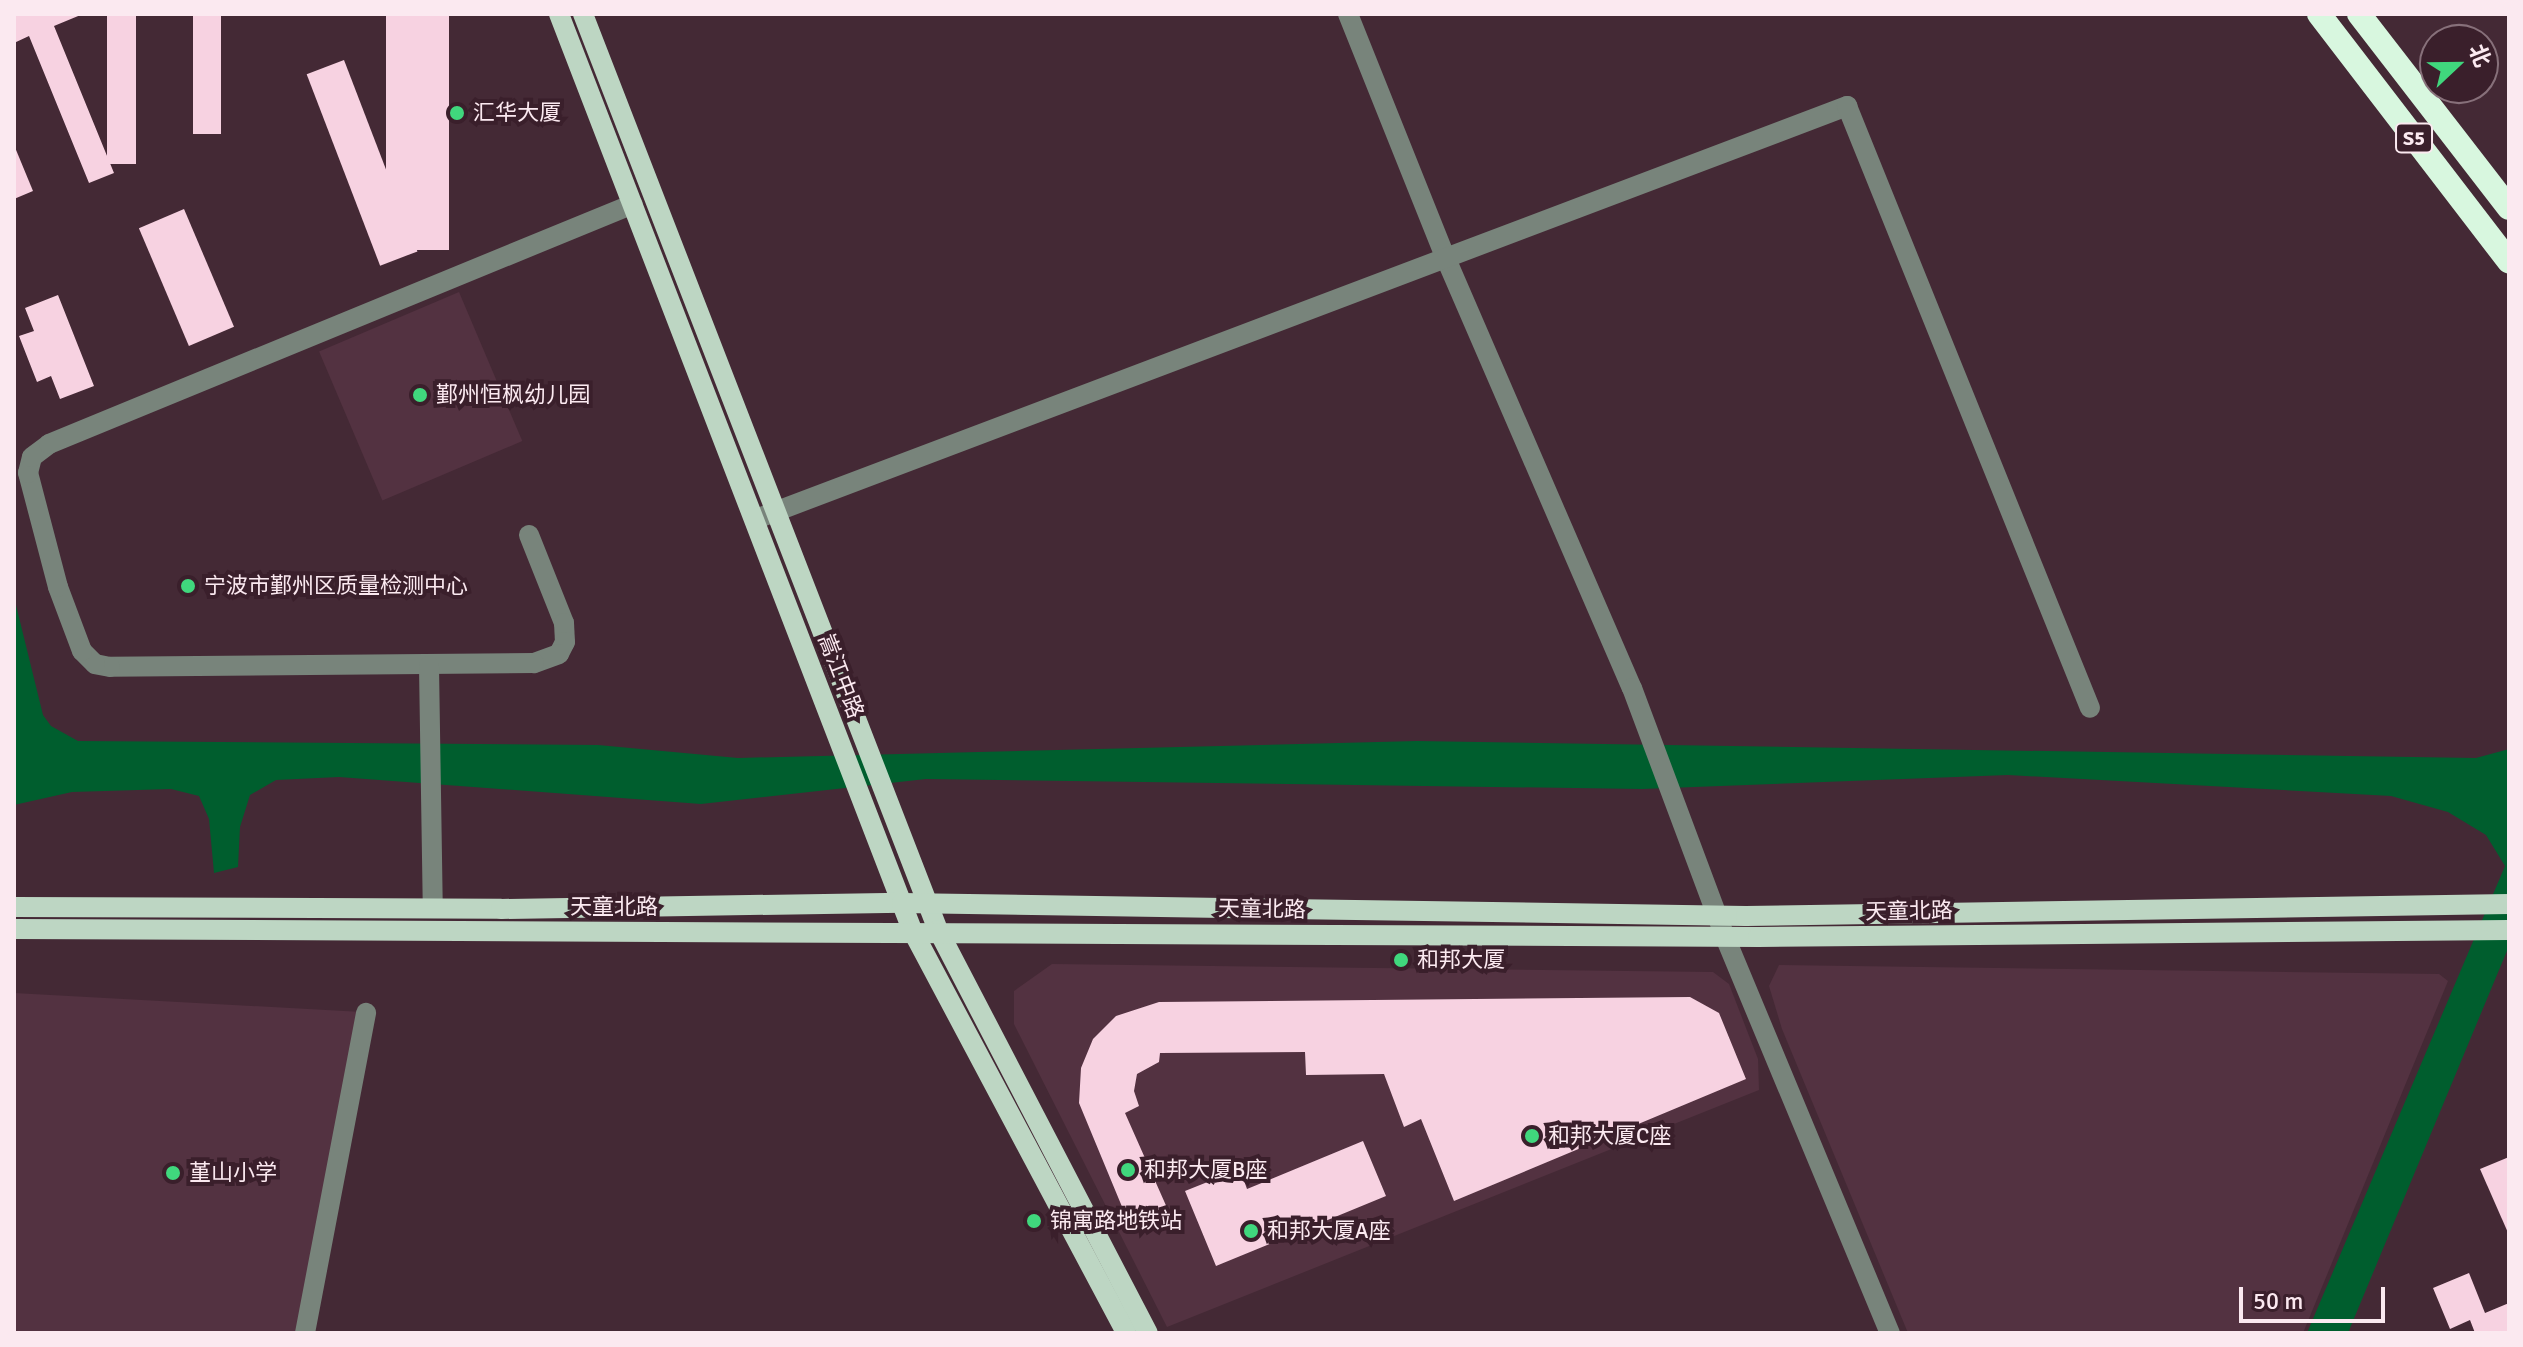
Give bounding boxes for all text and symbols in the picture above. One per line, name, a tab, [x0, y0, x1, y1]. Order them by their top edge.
north arrow	[2419, 24, 2499, 104]
text: 北	[2463, 40, 2496, 71]
place label: 汇华大厦	[473, 100, 561, 126]
marker: 汇华大厦	[448, 104, 466, 122]
road number: S5	[2394, 122, 2434, 154]
place label: 鄞州恒枫幼儿园	[436, 382, 590, 408]
marker: 鄞州恒枫幼儿园	[411, 386, 429, 404]
place label: 宁波市鄞州区质量检测中心	[204, 573, 468, 599]
marker: 宁波市鄞州区质量检测中心	[179, 577, 197, 595]
street label: 嵩江中路	[813, 630, 869, 722]
street label: 天童北路	[570, 894, 658, 920]
street label: 天童北路	[1218, 895, 1306, 923]
street label: 天童北路	[1865, 897, 1953, 925]
place label: 和邦大厦	[1417, 947, 1505, 973]
marker: 和邦大厦	[1392, 951, 1410, 969]
place label: 和邦大厦C座	[1548, 1123, 1671, 1149]
marker: 和邦大厦C座	[1523, 1127, 1541, 1145]
place label: 和邦大厦B座	[1144, 1157, 1267, 1183]
place label: 堇山小学	[189, 1160, 277, 1186]
marker: 和邦大厦B座	[1119, 1161, 1137, 1179]
marker: 堇山小学	[164, 1164, 182, 1182]
place label: 锦寓路地铁站	[1050, 1208, 1182, 1234]
marker: 锦寓路地铁站	[1025, 1212, 1043, 1230]
place label: 和邦大厦A座	[1267, 1218, 1390, 1244]
marker: 和邦大厦A座	[1242, 1222, 1260, 1240]
scale bar	[2243, 1271, 2389, 1321]
text: 50 m	[2253, 1286, 2303, 1316]

